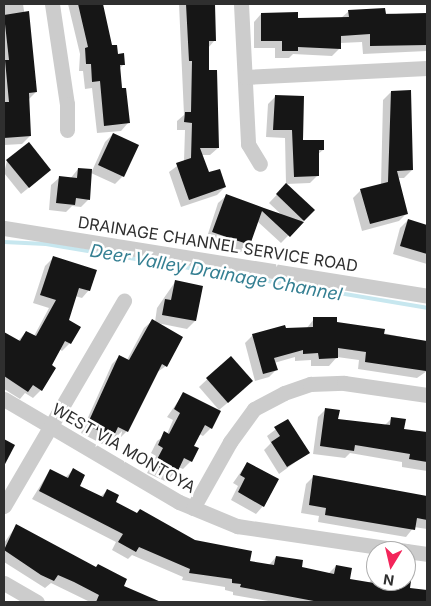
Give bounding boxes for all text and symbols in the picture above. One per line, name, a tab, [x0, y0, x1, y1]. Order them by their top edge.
street label: DRAINAGE CHANNEL SERVICE ROAD	[77, 212, 359, 276]
water label: Deer Valley Drainage Channel	[88, 240, 344, 306]
street label: WEST VIA MONTOYA	[49, 399, 199, 497]
north arrow	[366, 541, 416, 591]
text: N	[382, 571, 395, 590]

